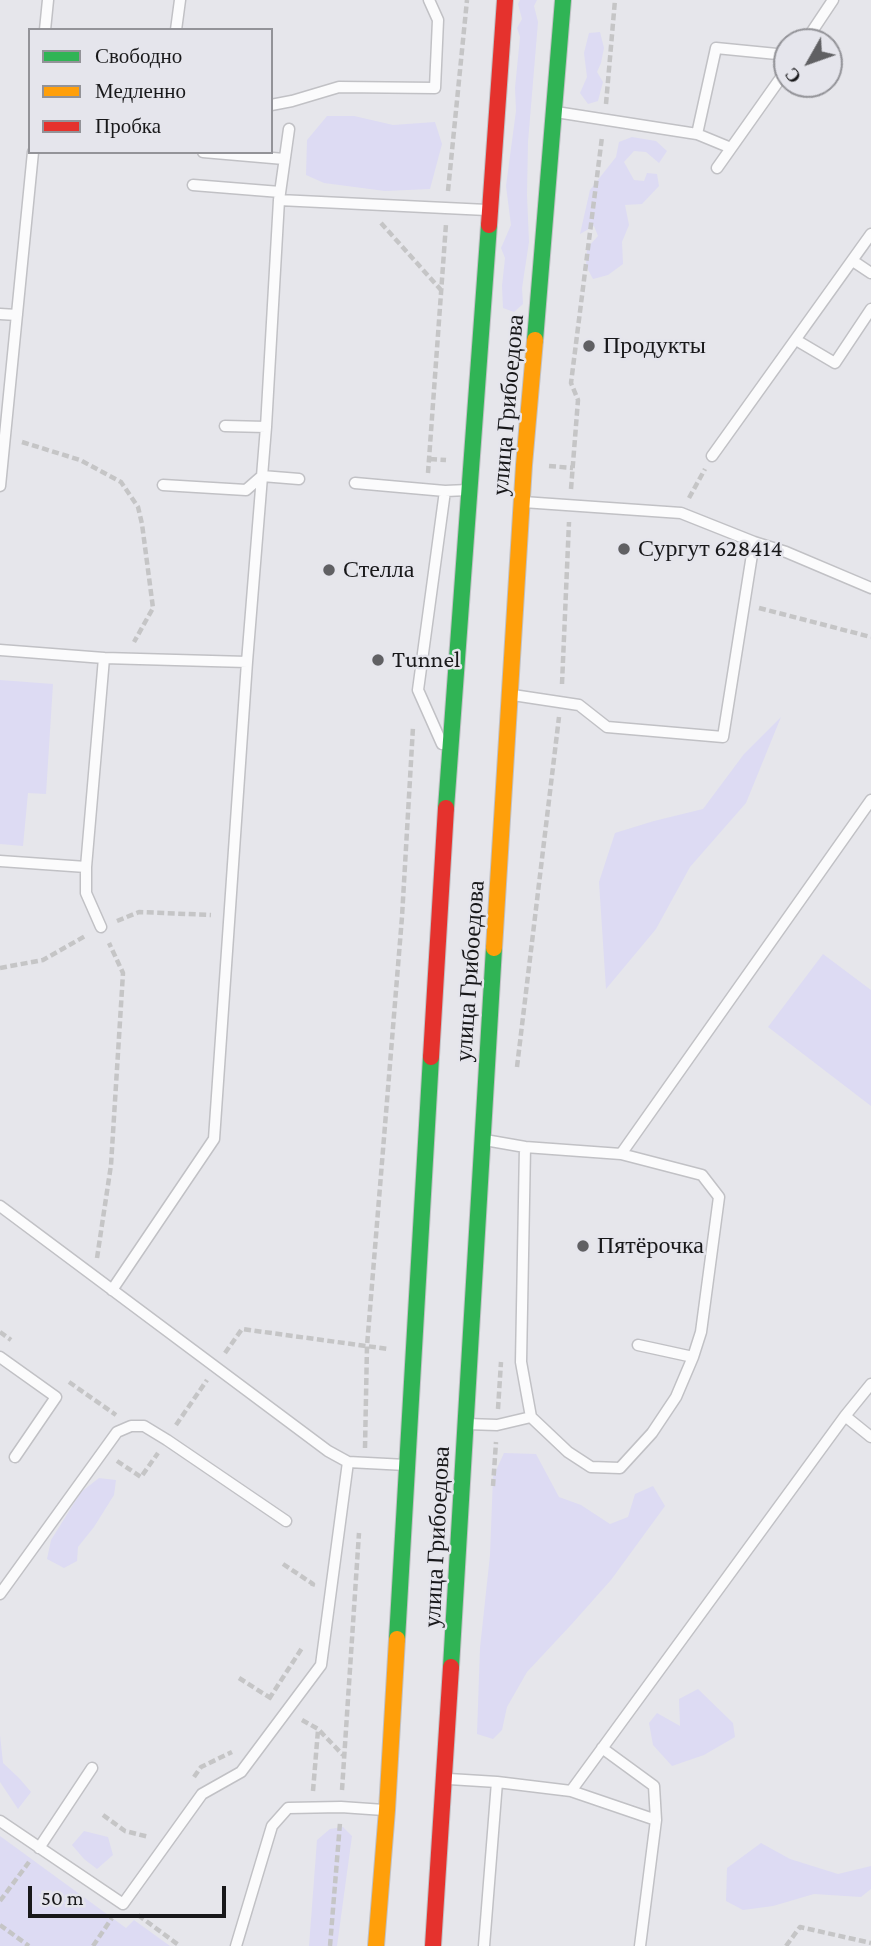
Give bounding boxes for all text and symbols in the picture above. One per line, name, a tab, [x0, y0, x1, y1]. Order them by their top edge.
legend	[28, 28, 273, 154]
north arrow	[773, 28, 843, 98]
text: Свободно	[95, 44, 182, 68]
text: С	[781, 64, 806, 88]
text: Медленно	[95, 79, 186, 103]
text: Пробка	[95, 114, 161, 138]
street label: улица Грибоедова	[486, 313, 530, 497]
place label: Продукты	[603, 332, 706, 360]
marker: Продукты	[581, 338, 597, 354]
place label: Сургут 628414	[638, 535, 783, 563]
marker: Сургут 628414	[616, 541, 632, 557]
place label: Стелла	[343, 556, 414, 584]
marker: Стелла	[321, 562, 337, 578]
place label: Tunnel	[392, 646, 460, 674]
marker: Tunnel	[370, 652, 386, 668]
street label: улица Грибоедова	[449, 879, 491, 1063]
place label: Пятёрочка	[597, 1232, 704, 1260]
marker: Пятёрочка	[575, 1238, 591, 1254]
street label: улица Грибоедова	[418, 1446, 456, 1628]
scale bar	[32, 1872, 229, 1916]
text: 50 m	[41, 1886, 84, 1910]

